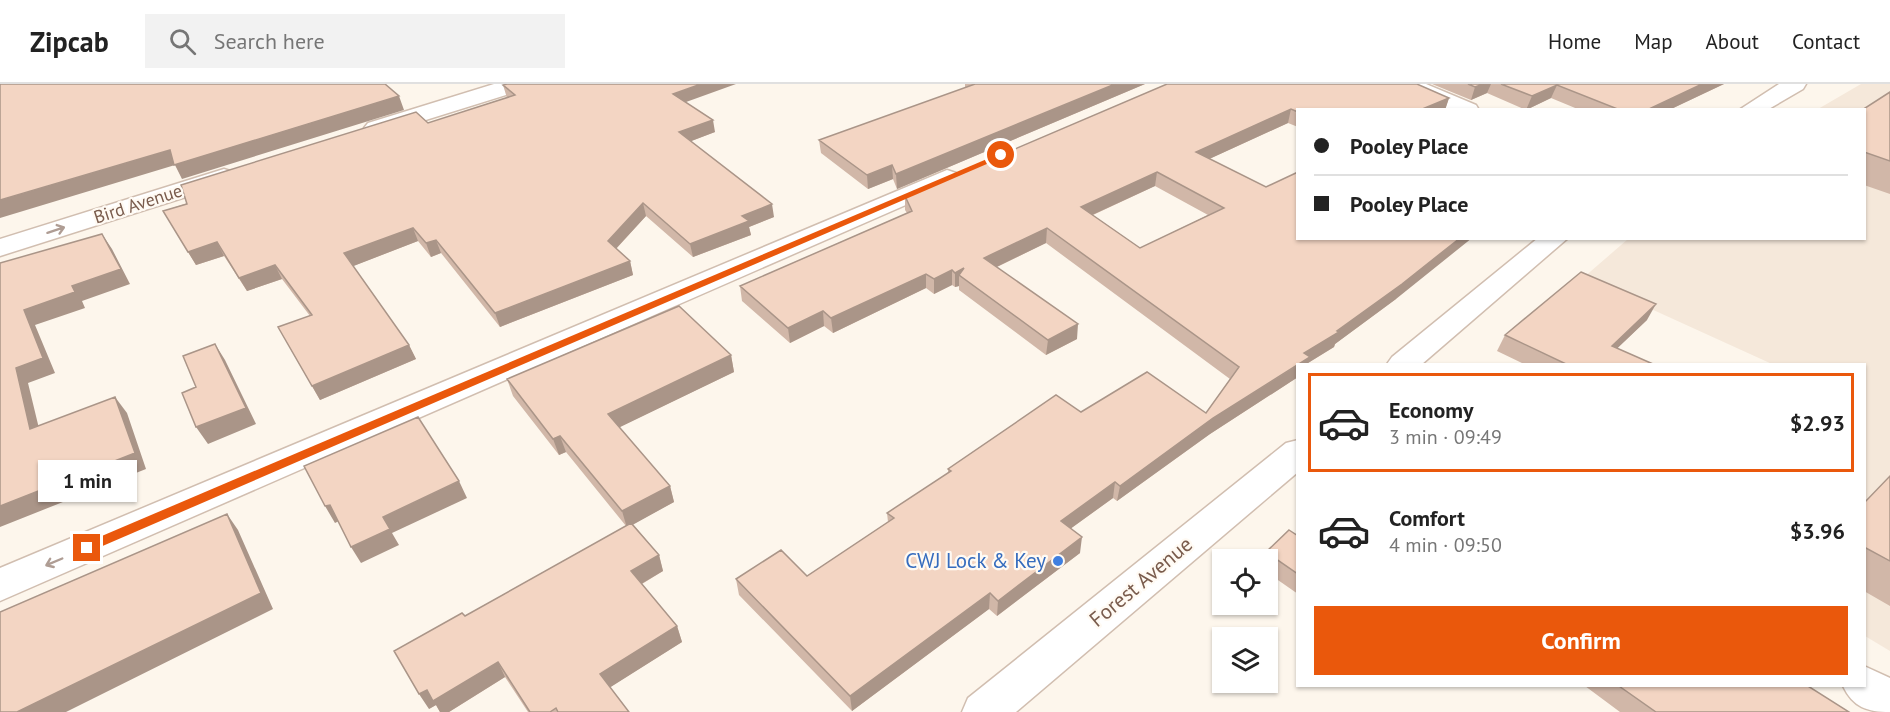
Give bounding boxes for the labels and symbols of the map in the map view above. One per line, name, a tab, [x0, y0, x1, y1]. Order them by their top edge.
route start	[987, 141, 1014, 168]
street label: Bird Avenue	[91, 178, 185, 229]
one-way arrow	[46, 224, 65, 235]
callout: 1 min	[38, 461, 136, 503]
street label: Forest Avenue	[1084, 531, 1198, 633]
route end	[73, 534, 100, 561]
place label: CWJ Lock & Key	[905, 547, 1046, 574]
marker: CWJ Lock & Key	[1051, 554, 1065, 568]
one-way arrow	[46, 557, 64, 568]

